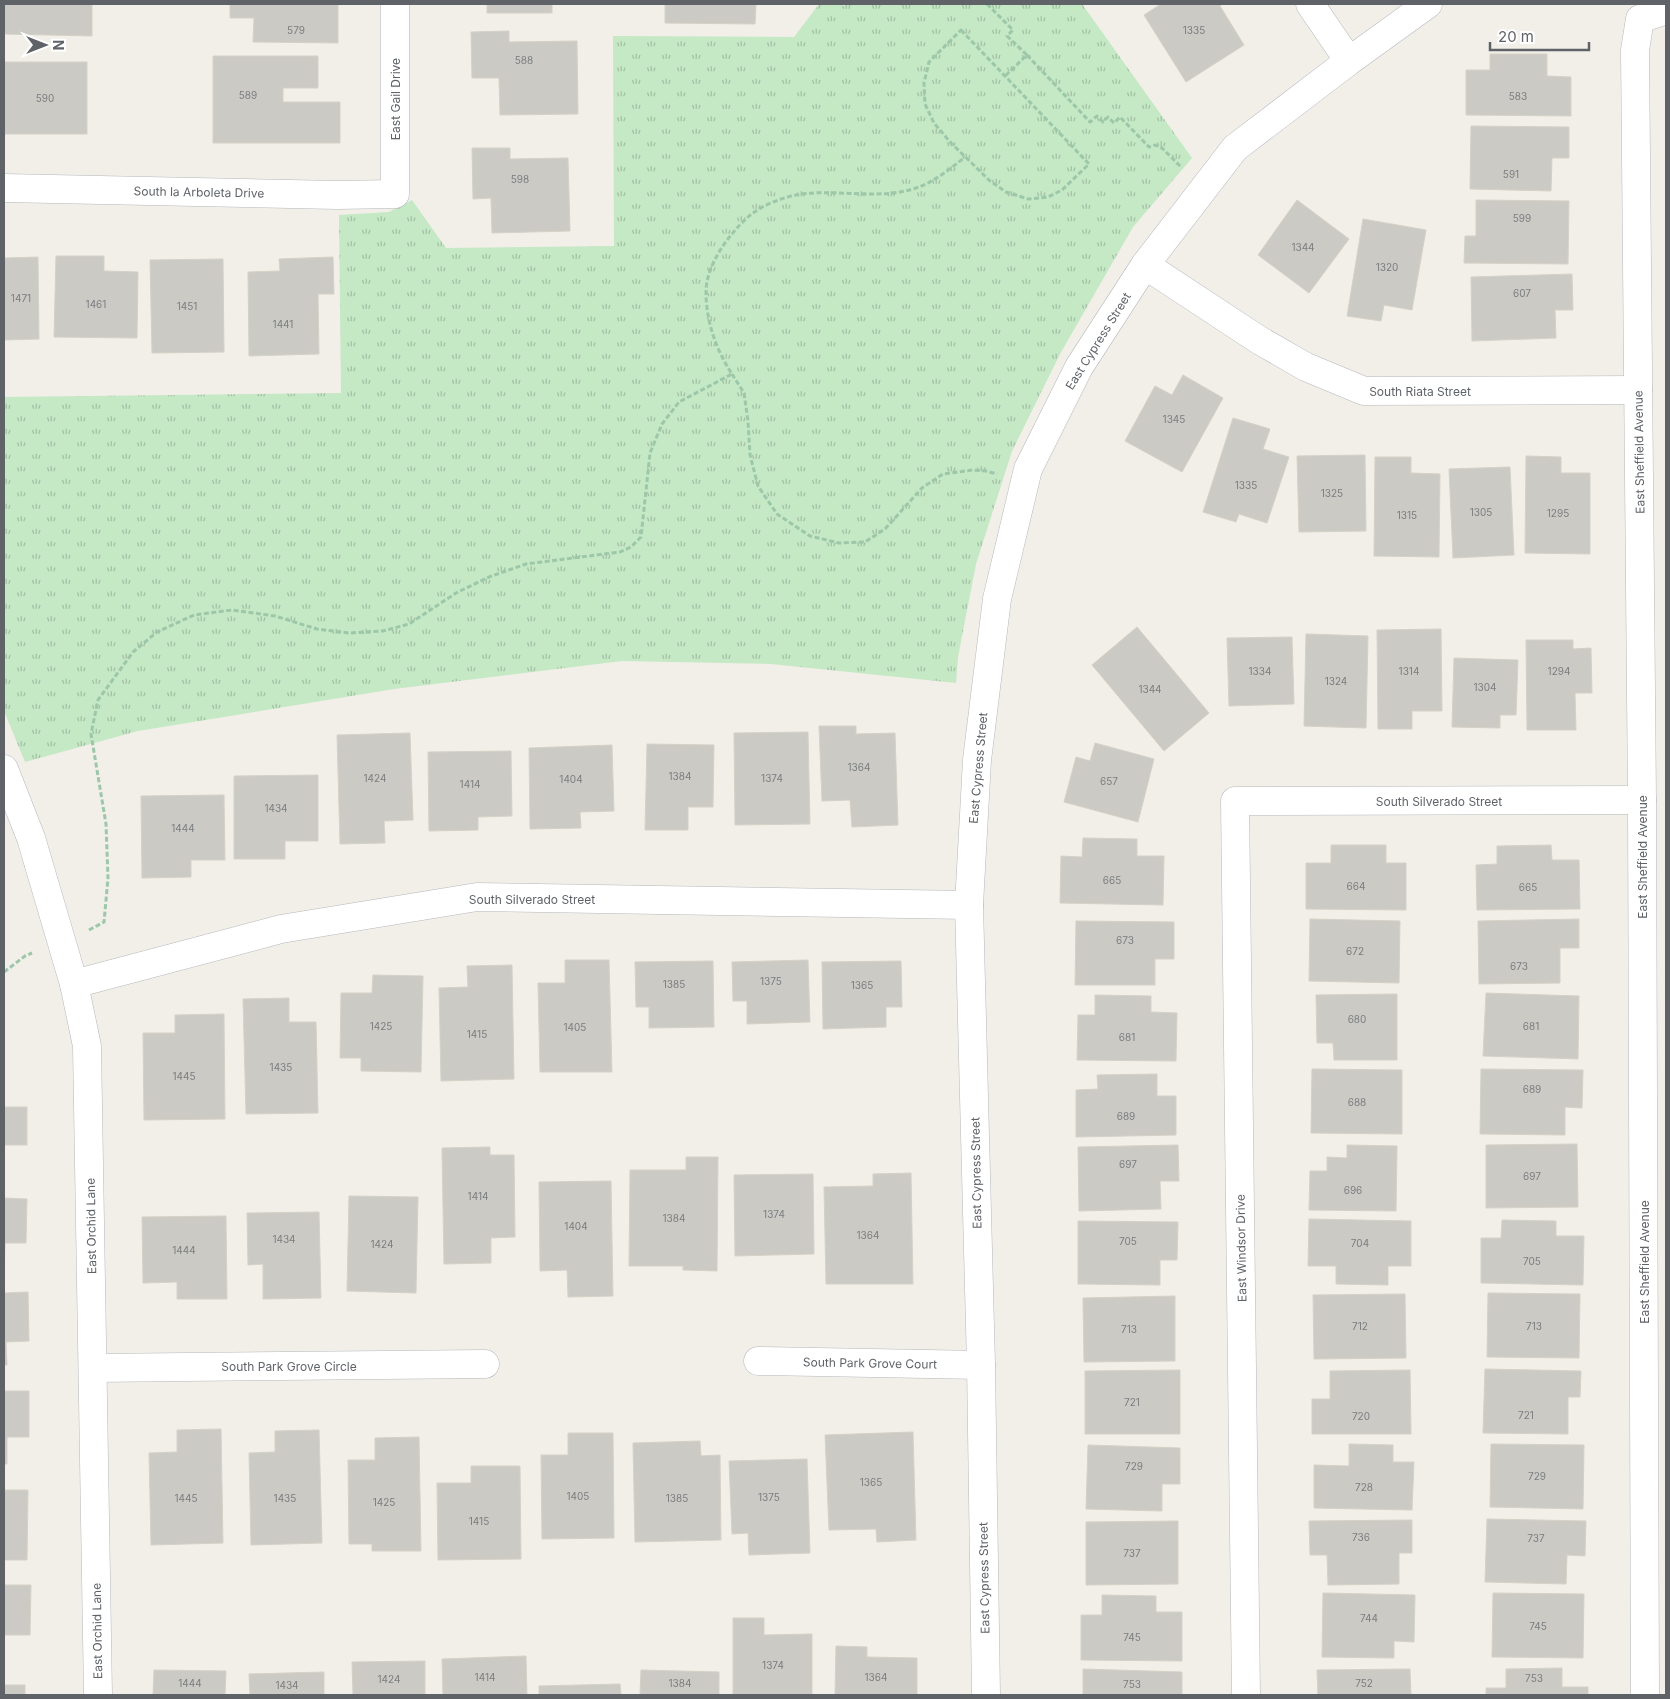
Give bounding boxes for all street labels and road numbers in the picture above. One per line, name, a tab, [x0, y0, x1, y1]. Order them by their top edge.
street label: East Gail Drive	[388, 58, 403, 140]
street label: South la Arboleta Drive	[134, 183, 264, 201]
street label: East Cypress Street	[1062, 290, 1134, 392]
street label: South Riata Street	[1369, 384, 1471, 399]
street label: East Sheffield Avenue	[1630, 390, 1648, 514]
street label: East Cypress Street	[966, 712, 990, 824]
street label: South Silverado Street	[1376, 794, 1502, 809]
street label: East Sheffield Avenue	[1635, 795, 1650, 919]
street label: South Silverado Street	[469, 892, 595, 907]
street label: East Cypress Street	[968, 1117, 984, 1229]
street label: East Orchid Lane	[83, 1178, 99, 1274]
street label: East Windsor Drive	[1233, 1194, 1249, 1302]
street label: East Sheffield Avenue	[1637, 1200, 1652, 1324]
street label: South Park Grove Court	[803, 1354, 937, 1372]
street label: South Park Grove Circle	[221, 1359, 357, 1374]
street label: East Cypress Street	[976, 1522, 992, 1634]
street label: East Orchid Lane	[89, 1583, 105, 1679]

